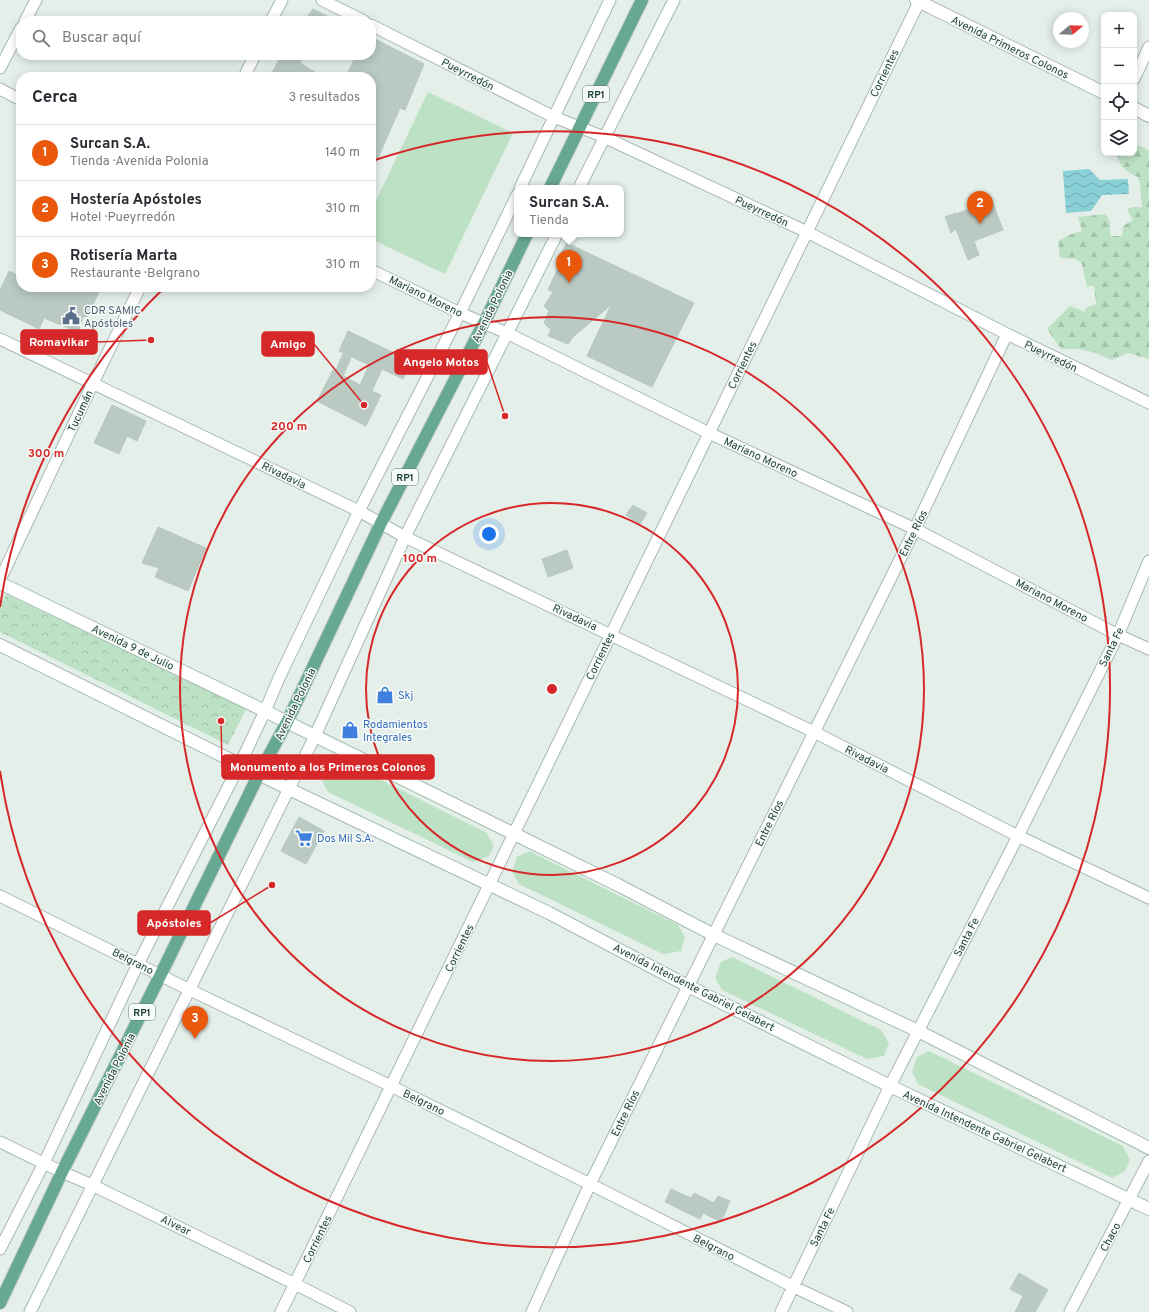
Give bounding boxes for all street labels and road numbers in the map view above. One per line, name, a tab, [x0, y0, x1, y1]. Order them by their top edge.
street label: Avenida Primeros Colonos	[948, 13, 1071, 82]
street label: Corrientes	[867, 47, 902, 100]
street label: Pueyrredón	[439, 56, 496, 94]
road number: RP1	[583, 86, 609, 102]
street label: Pueyrredón	[733, 193, 791, 230]
street label: Avenida Polonia	[469, 268, 517, 345]
street label: Mariano Moreno	[387, 273, 465, 321]
street label: Pueyrredón	[1022, 338, 1079, 376]
street label: Corrientes	[725, 339, 760, 392]
street label: Tucumán	[65, 388, 97, 435]
street label: Mariano Moreno	[721, 435, 800, 481]
street label: Rivadavia	[259, 459, 308, 493]
road number: RP1	[392, 469, 418, 485]
street label: Entre Ríos	[897, 508, 931, 559]
street label: Mariano Moreno	[1013, 576, 1090, 626]
street label: Rivadavia	[550, 601, 599, 634]
street label: Avenida 9 de Julio	[89, 622, 176, 674]
street label: Santa Fe	[1096, 625, 1127, 669]
street label: Corrientes	[583, 630, 618, 683]
street label: Avenida Polonia	[272, 666, 320, 743]
street label: Rivadavia	[842, 743, 891, 777]
street label: Entre Ríos	[753, 798, 787, 849]
street label: Santa Fe	[951, 915, 983, 959]
street label: Corrientes	[442, 922, 477, 975]
street label: Avenida Intendente Gabriel Gelabert	[610, 941, 777, 1035]
street label: Belgrano	[109, 945, 156, 978]
road number: RP1	[129, 1004, 155, 1020]
street label: Avenida Polonia	[91, 1031, 139, 1108]
street label: Belgrano	[400, 1087, 447, 1119]
street label: Entre Ríos	[609, 1088, 643, 1139]
street label: Avenida Intendente Gabriel Gelabert	[900, 1088, 1069, 1176]
street label: Santa Fe	[807, 1205, 838, 1249]
street label: Alvear	[158, 1213, 194, 1240]
street label: Corrientes	[300, 1213, 335, 1266]
street label: Chaco	[1097, 1220, 1124, 1254]
street label: Belgrano	[690, 1231, 737, 1264]

